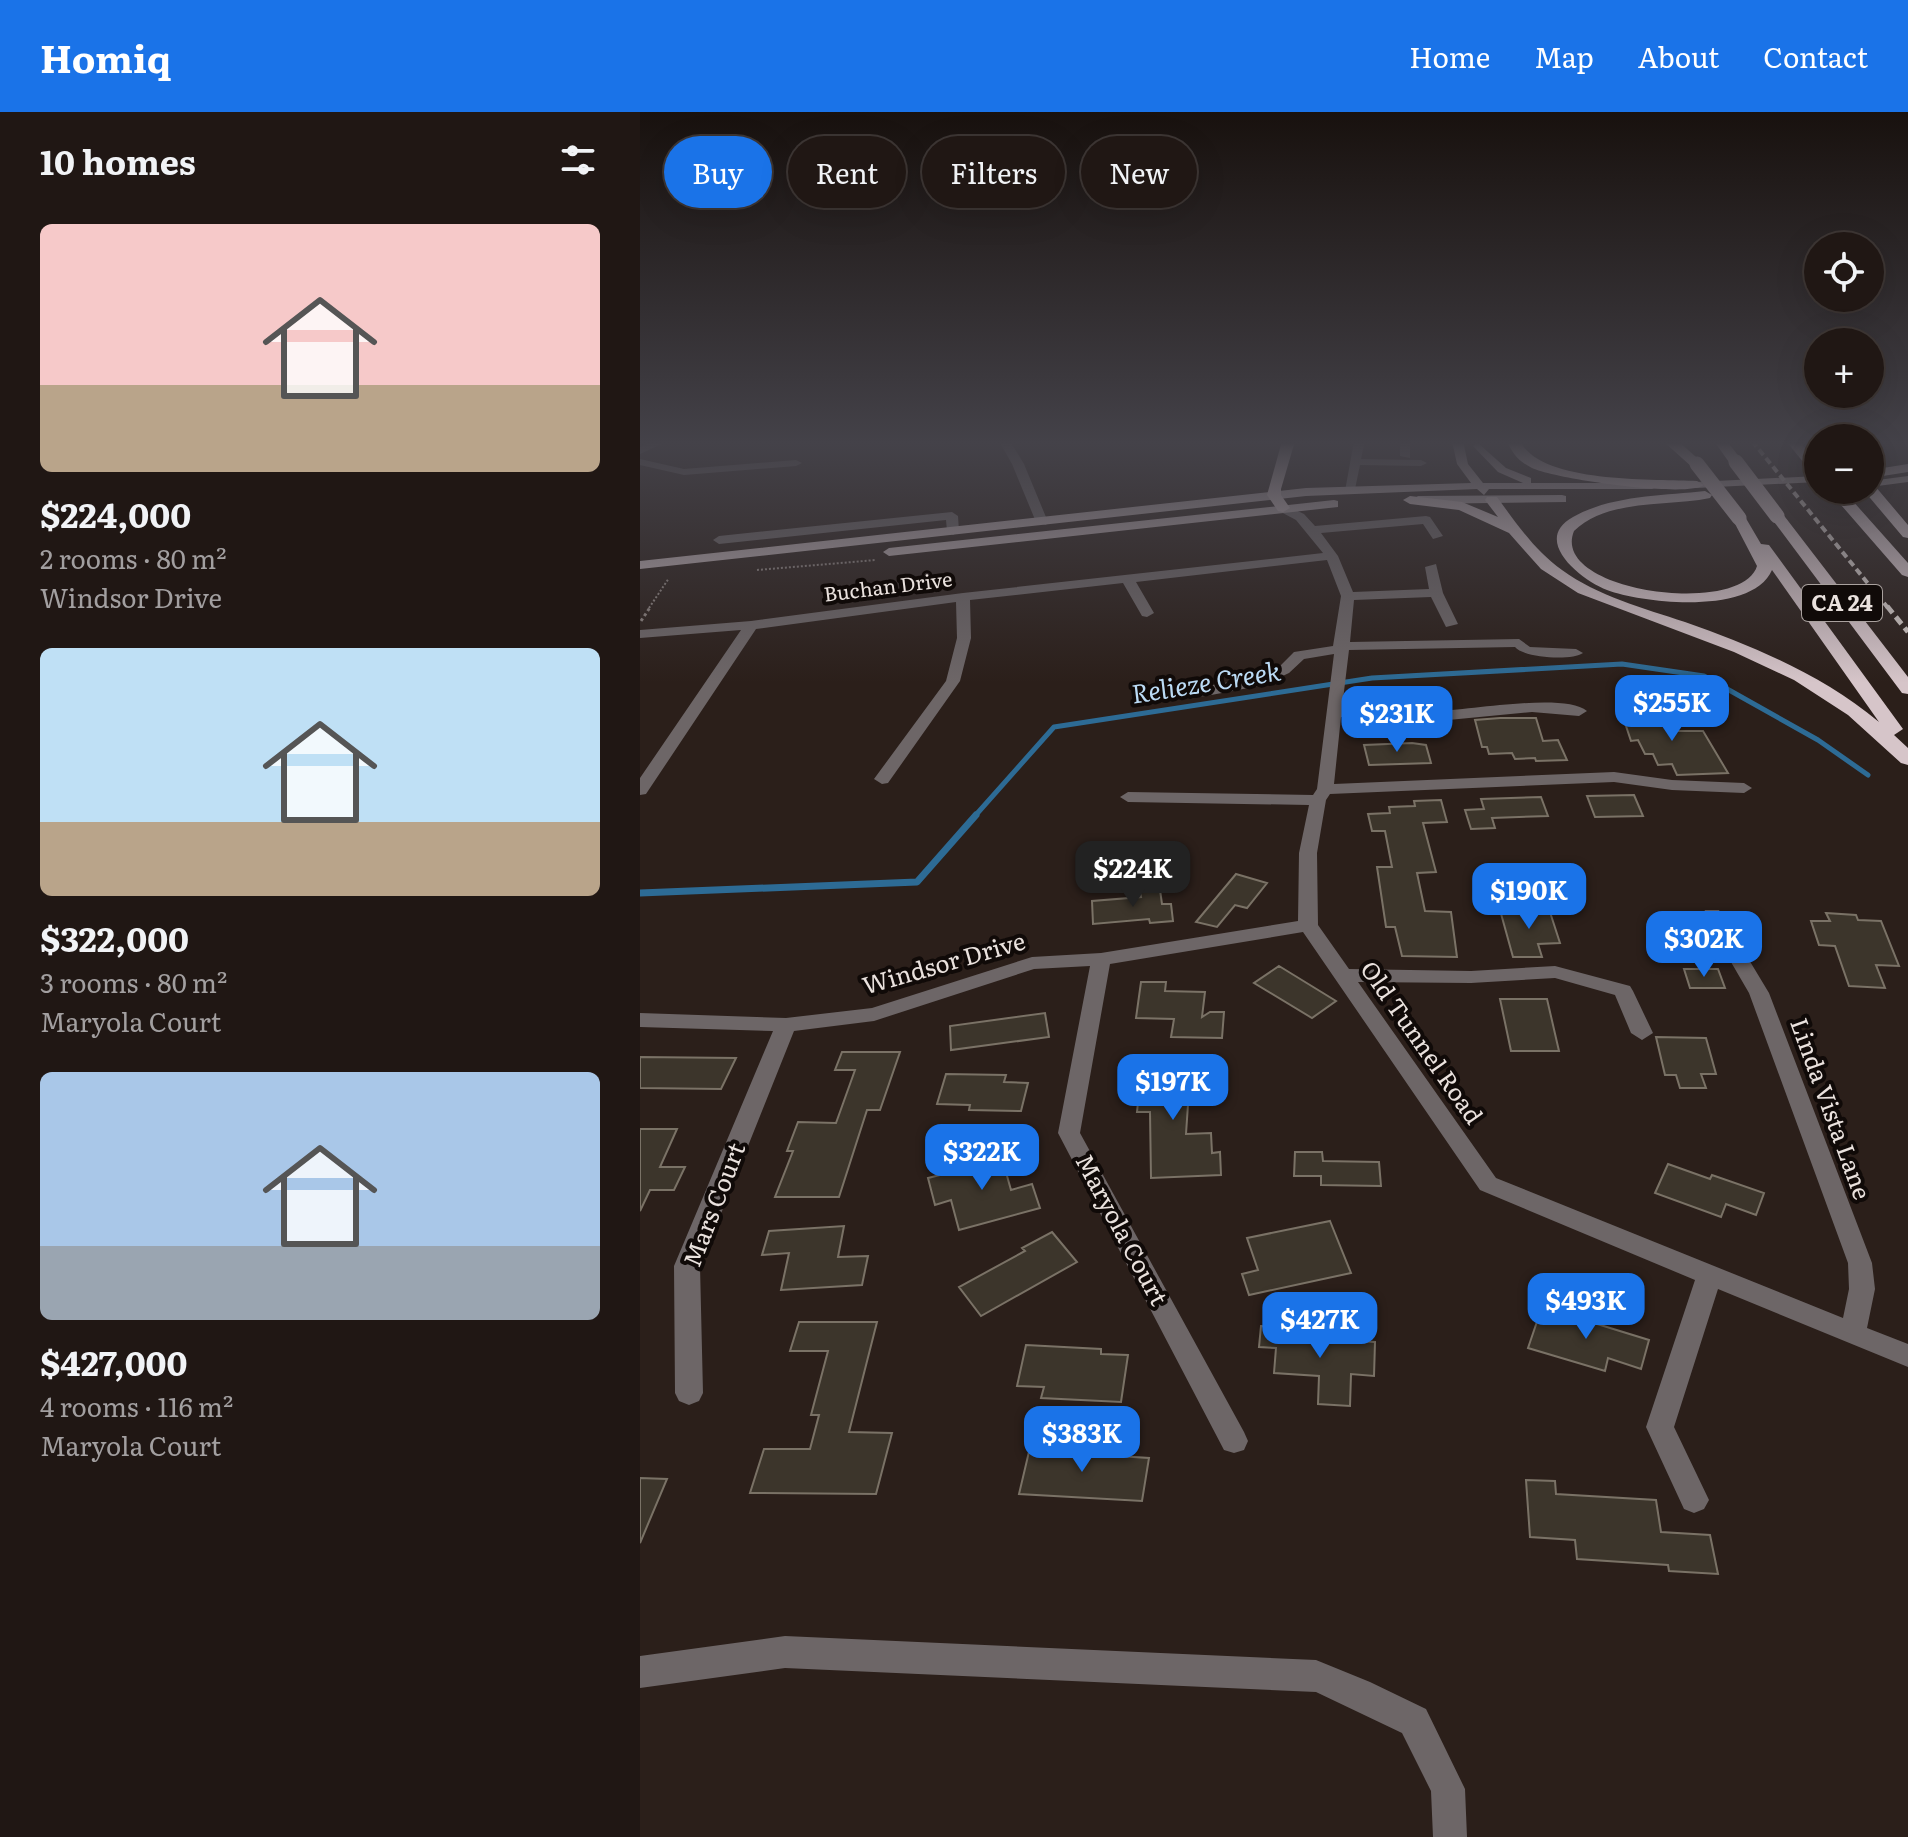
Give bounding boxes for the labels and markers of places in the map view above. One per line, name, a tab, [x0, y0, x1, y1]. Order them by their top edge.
pin: $255K	[1616, 675, 1728, 743]
pin: $231K	[1341, 686, 1453, 754]
pin: $224K	[1077, 841, 1189, 909]
pin: $190K	[1473, 863, 1585, 931]
pin: $302K	[1648, 911, 1760, 979]
pin: $197K	[1117, 1054, 1229, 1122]
pin: $322K	[926, 1124, 1038, 1192]
pin: $493K	[1530, 1273, 1642, 1341]
pin: $427K	[1264, 1292, 1376, 1360]
pin: $383K	[1026, 1406, 1138, 1474]

